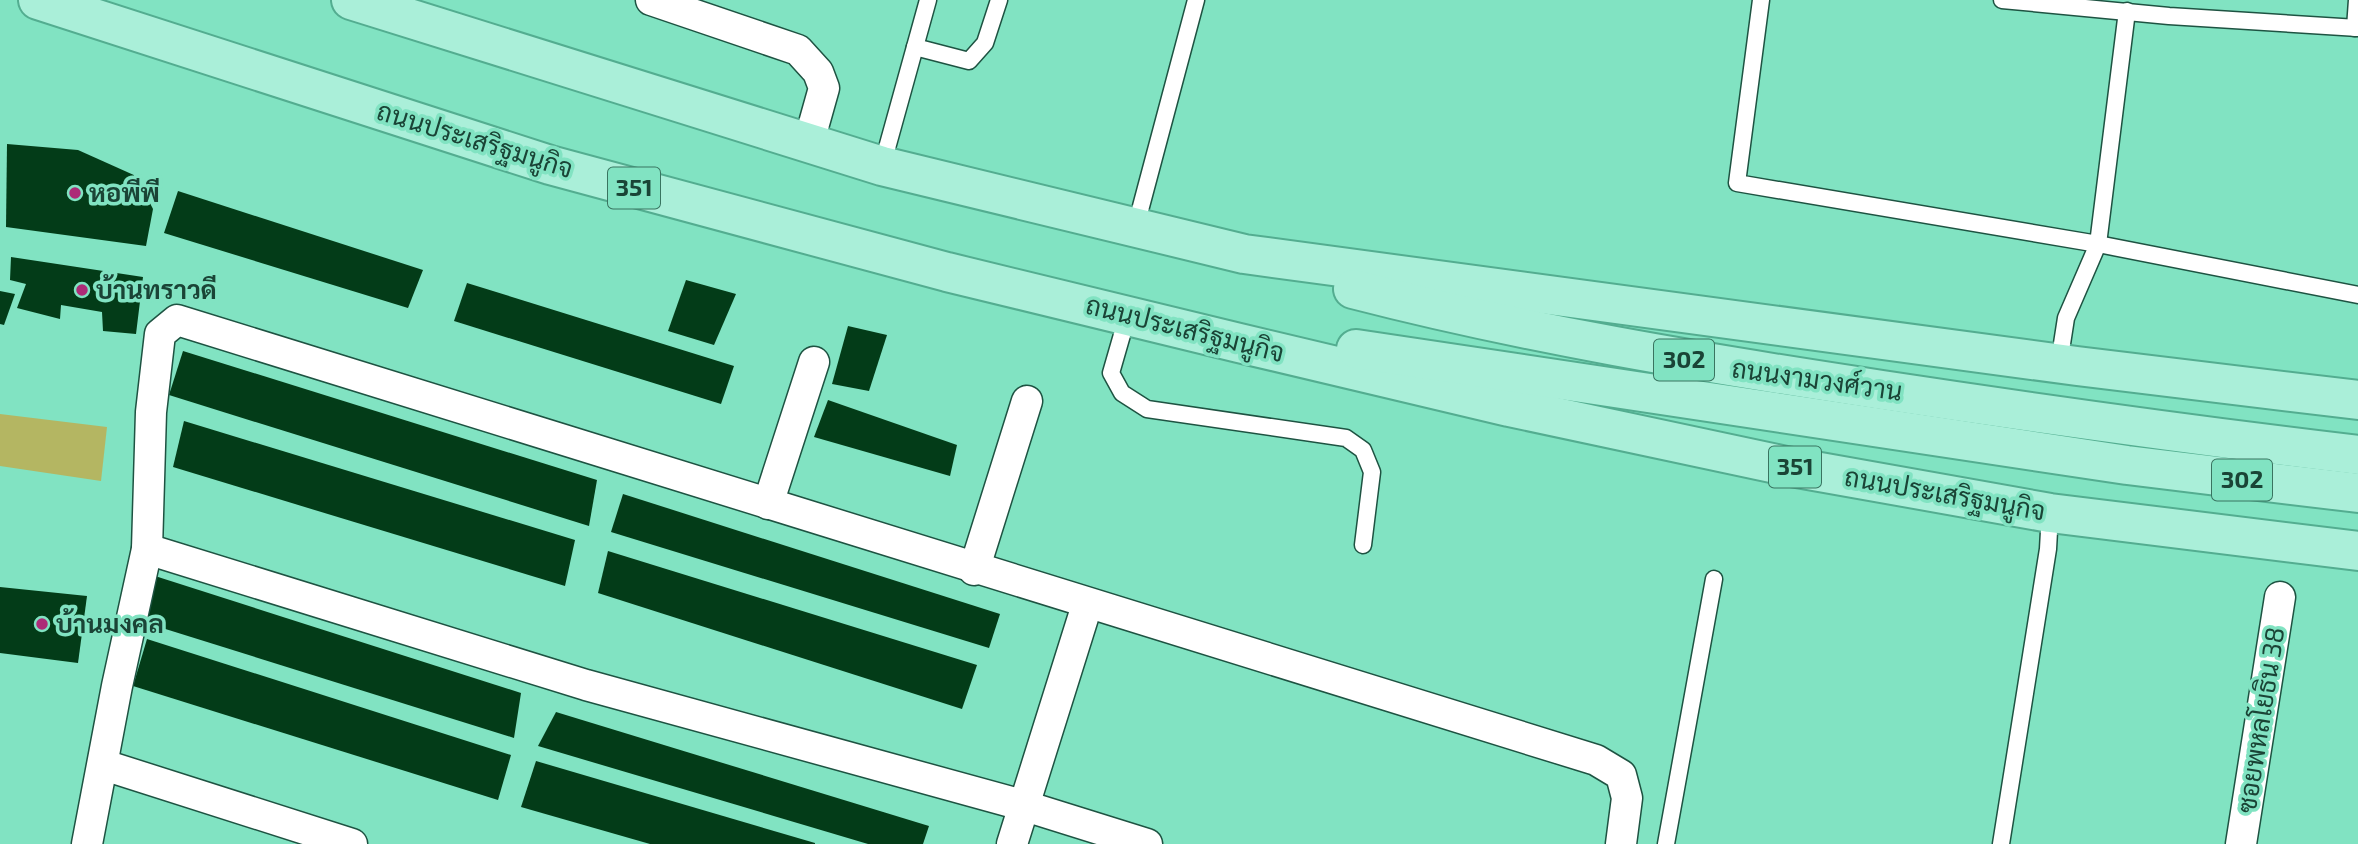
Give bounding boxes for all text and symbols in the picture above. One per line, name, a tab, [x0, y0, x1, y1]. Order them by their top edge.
street label: ถนนประเสริฐมนูกิจ	[372, 94, 577, 187]
road number: 351	[608, 168, 660, 208]
place label: หอพีพี	[89, 176, 160, 207]
marker: หอพีพี	[67, 185, 83, 201]
place label: บ้านทราวดี	[96, 273, 217, 304]
marker: บ้านทราวดี	[74, 282, 90, 298]
street label: ถนนประเสริฐมนูกิจ	[1082, 288, 1288, 371]
road number: 302	[1654, 340, 1714, 380]
street label: ถนนงามวงศ์วาน	[1730, 351, 1904, 406]
road number: 351	[1769, 446, 1821, 488]
street label: ถนนประเสริฐมนูกิจ	[1842, 460, 2048, 529]
road number: 302	[2212, 460, 2272, 500]
place label: บ้านมงคล	[56, 607, 164, 638]
marker: บ้านมงคล	[34, 616, 50, 632]
street label: ซอยพหลโยธิน 38	[2230, 625, 2290, 815]

